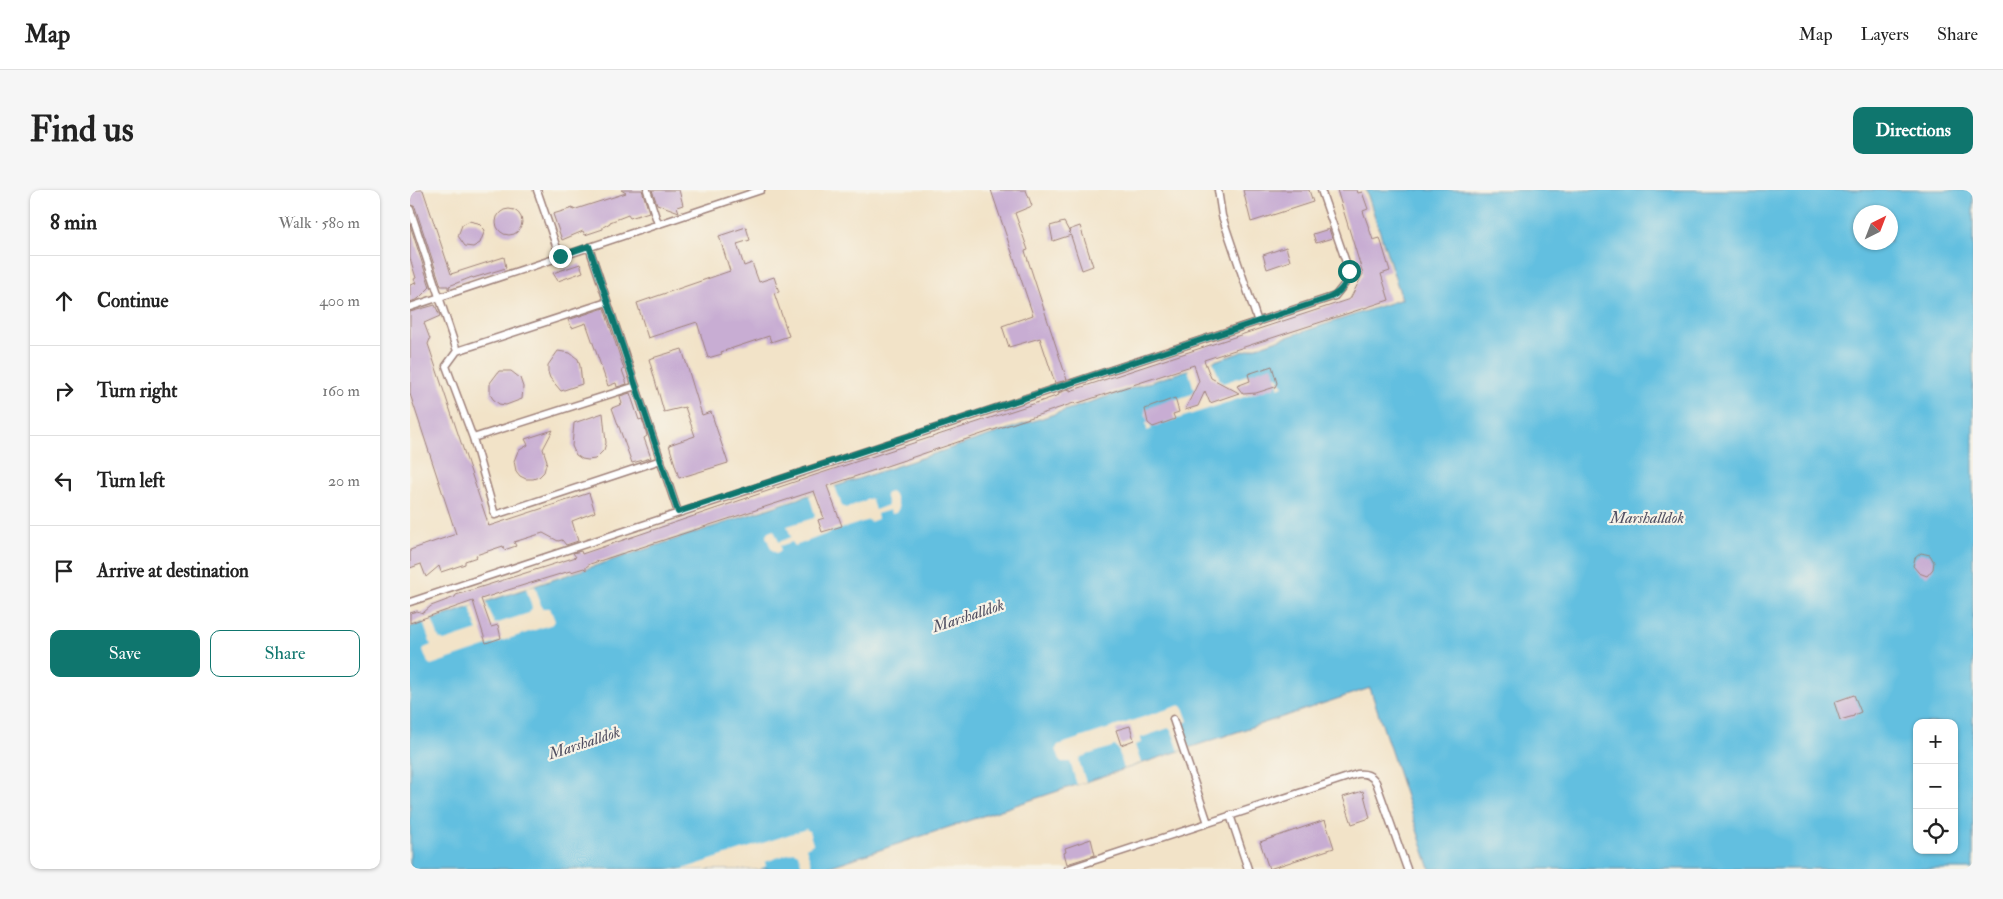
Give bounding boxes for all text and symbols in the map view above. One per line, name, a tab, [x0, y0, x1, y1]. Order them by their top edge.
text: Map	[25, 19, 70, 50]
text: Map	[1799, 23, 1833, 46]
text: Layers	[1861, 23, 1909, 46]
text: Share	[1937, 23, 1978, 46]
button: Directions	[1853, 107, 1973, 154]
text: Find us	[30, 108, 134, 152]
north arrow	[1853, 205, 1898, 250]
text: 8 min	[50, 209, 97, 236]
text: Walk · 580 m	[278, 213, 360, 233]
route end	[549, 245, 572, 268]
route start	[1338, 260, 1361, 283]
icon: ahead	[50, 287, 78, 315]
text: Continue	[97, 289, 168, 313]
text: 400 m	[319, 291, 360, 311]
icon: right	[50, 377, 78, 405]
text: Turn right	[97, 379, 177, 403]
text: 160 m	[322, 381, 360, 401]
icon: left	[50, 467, 78, 495]
text: Turn left	[97, 469, 165, 493]
text: 20 m	[328, 471, 360, 491]
water label: Marshalldok	[1609, 508, 1685, 528]
icon: arrive	[50, 557, 78, 585]
text: Arrive at destination	[97, 559, 249, 583]
water label: Marshalldok	[929, 595, 1007, 637]
button: Save	[50, 630, 200, 677]
button: Share	[210, 630, 360, 677]
map controls	[1913, 719, 1958, 854]
button: +	[1913, 719, 1958, 764]
water label: Marshalldok	[545, 722, 623, 764]
button: −	[1913, 764, 1958, 809]
button: locate	[1913, 809, 1958, 854]

